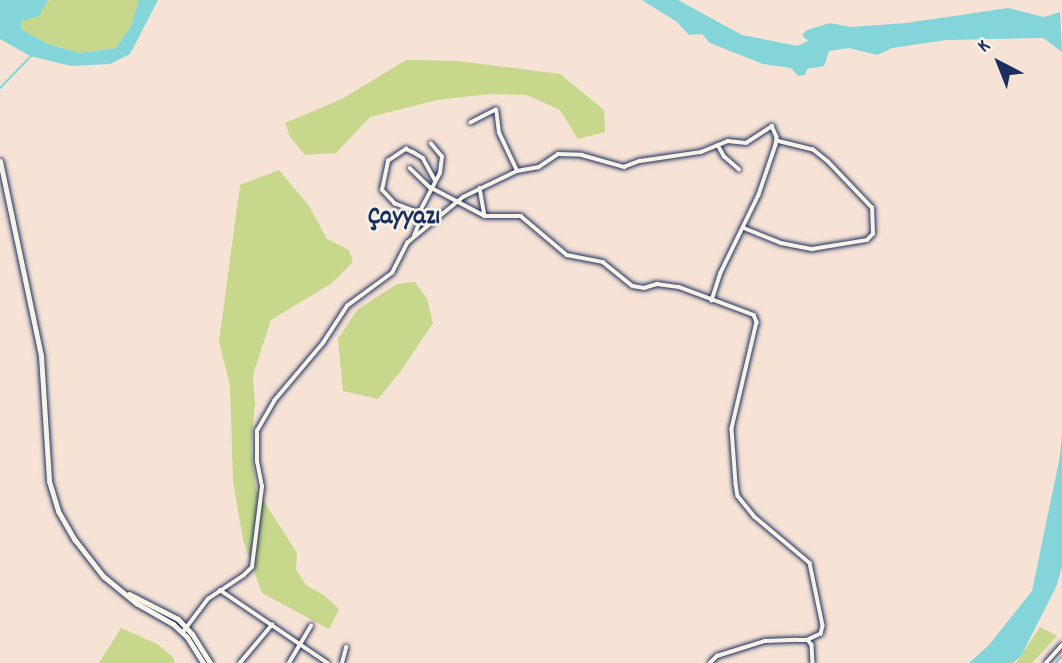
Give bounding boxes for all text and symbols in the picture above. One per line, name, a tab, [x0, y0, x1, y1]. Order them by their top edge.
north arrow	[964, 28, 1034, 98]
text: K	[972, 34, 997, 60]
district label: Çayyazı	[368, 202, 440, 234]

